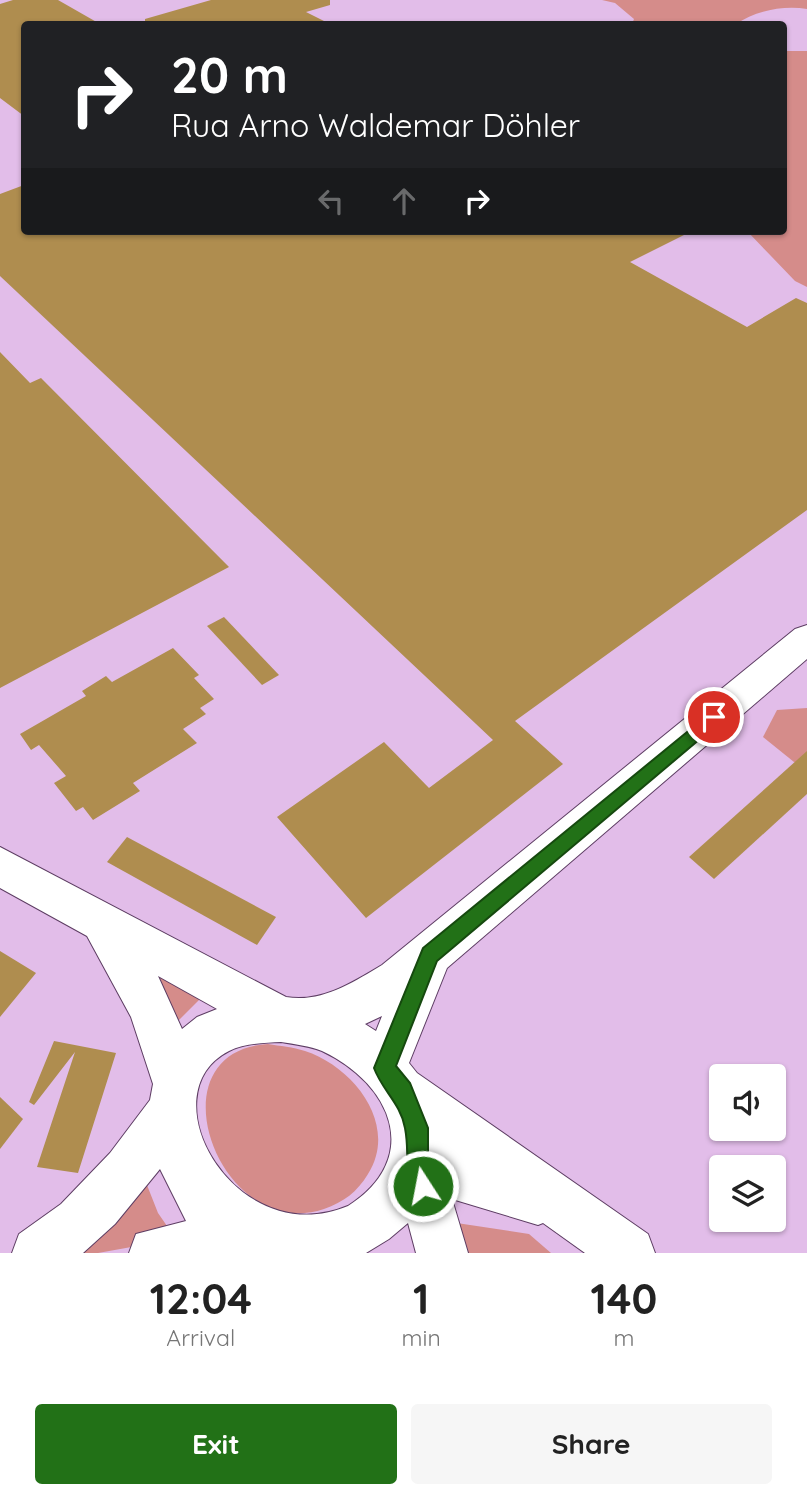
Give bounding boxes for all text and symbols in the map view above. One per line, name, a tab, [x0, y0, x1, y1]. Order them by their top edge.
text: 20 m	[171, 44, 288, 105]
icon: right	[56, 49, 147, 140]
text: Rua Arno Waldemar Döhler	[171, 105, 580, 145]
icon: left	[312, 182, 350, 220]
icon: ahead	[385, 182, 423, 220]
icon: right	[458, 182, 496, 220]
pin	[684, 687, 744, 747]
icon: arrive	[695, 698, 733, 736]
map controls	[709, 1064, 786, 1232]
button: sound	[709, 1064, 786, 1141]
position arrow	[386, 1149, 460, 1223]
button: layers	[709, 1155, 786, 1232]
text: 12:04	[150, 1272, 252, 1325]
text: 1	[413, 1272, 429, 1325]
text: 140	[590, 1272, 657, 1325]
text: Arrival	[166, 1323, 235, 1352]
text: min	[402, 1323, 441, 1352]
text: m	[613, 1323, 634, 1352]
button: Exit	[35, 1404, 397, 1484]
button: Share	[411, 1404, 772, 1484]

